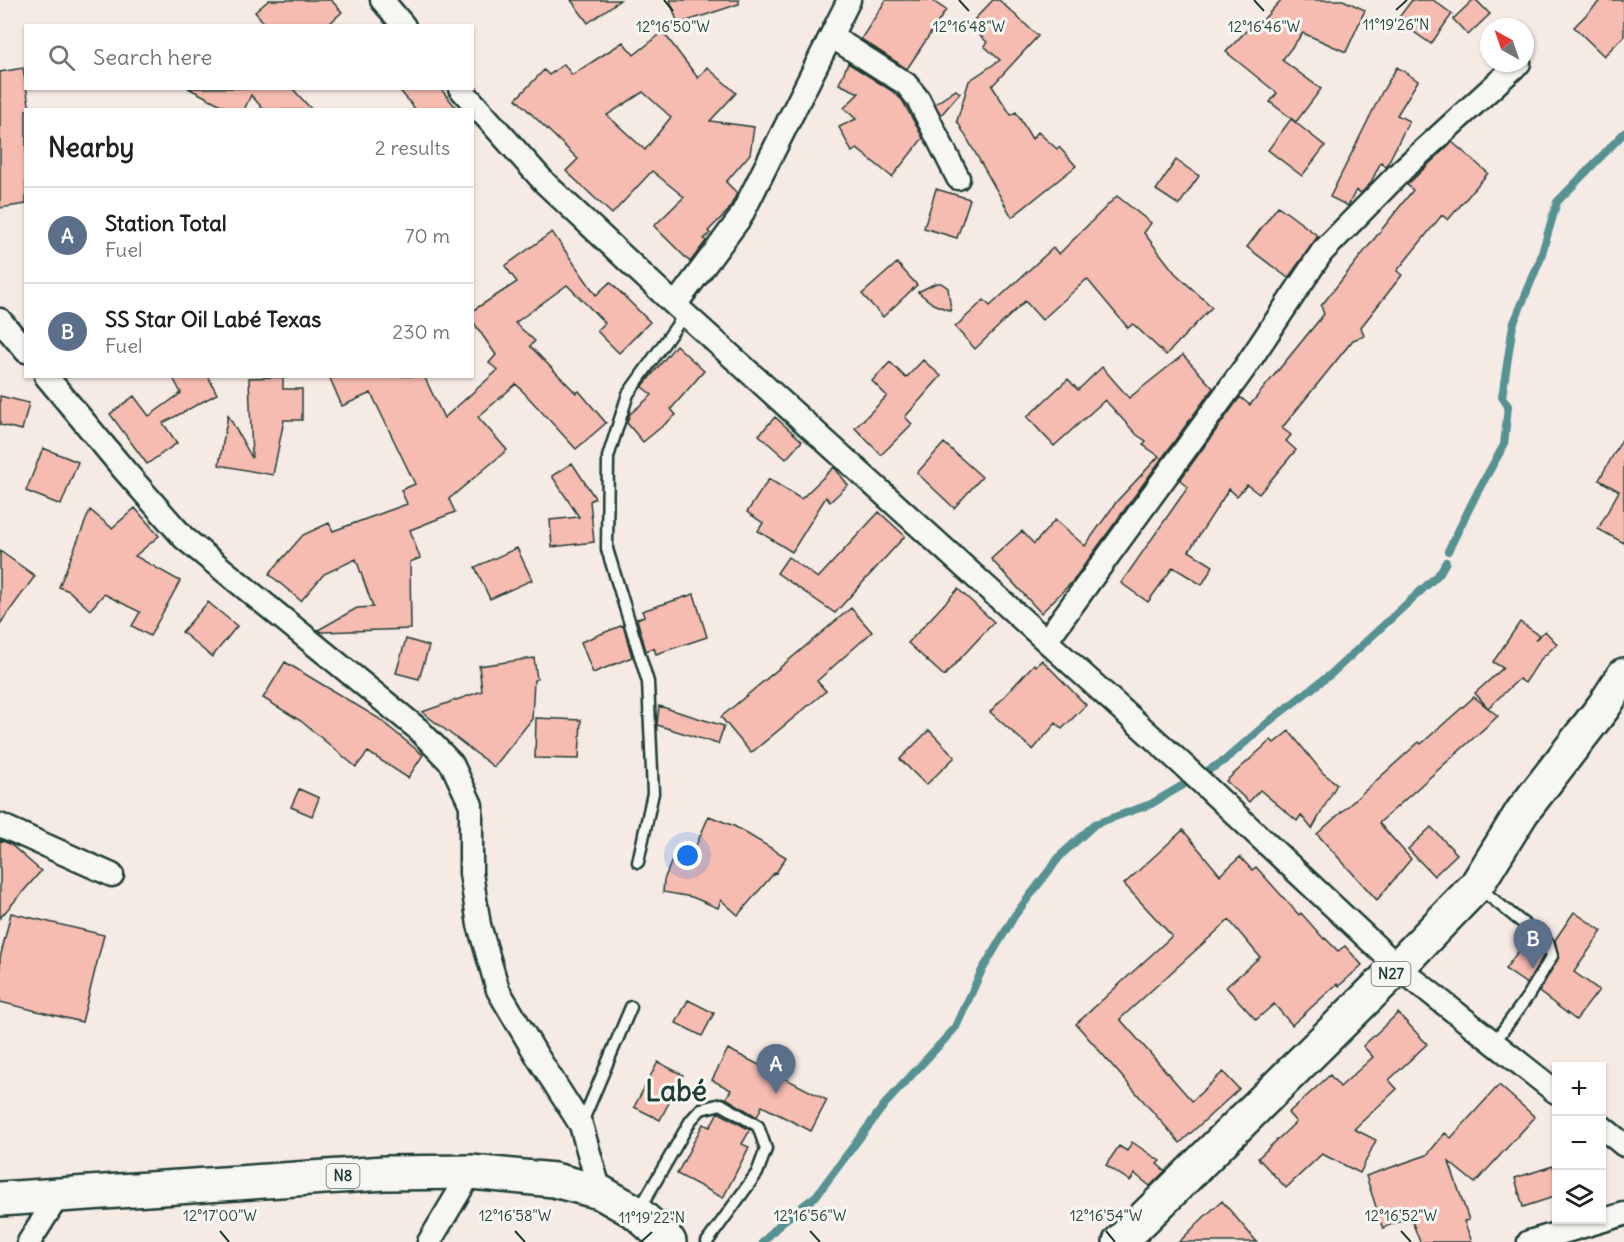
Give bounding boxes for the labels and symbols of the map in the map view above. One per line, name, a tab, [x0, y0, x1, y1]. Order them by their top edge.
text: 11°19'26"N	[1363, 15, 1429, 34]
text: 12°16'50"W	[636, 17, 710, 36]
text: 12°16'48"W	[933, 17, 1006, 36]
text: 12°16'46"W	[1228, 17, 1301, 36]
north arrow	[1480, 18, 1534, 72]
your location	[673, 841, 702, 870]
pin: B	[1514, 920, 1552, 969]
road number: N27	[1372, 962, 1410, 986]
pin: A	[756, 1044, 796, 1094]
district label: Labé	[645, 1073, 707, 1109]
road number: N8	[326, 1164, 360, 1188]
text: 12°17'00"W	[183, 1206, 257, 1225]
text: 12°16'58"W	[479, 1206, 552, 1225]
text: 12°16'56"W	[774, 1206, 847, 1225]
text: 12°16'54"W	[1070, 1206, 1143, 1225]
text: 12°16'52"W	[1365, 1206, 1437, 1225]
text: 11°19'22"N	[619, 1208, 685, 1227]

